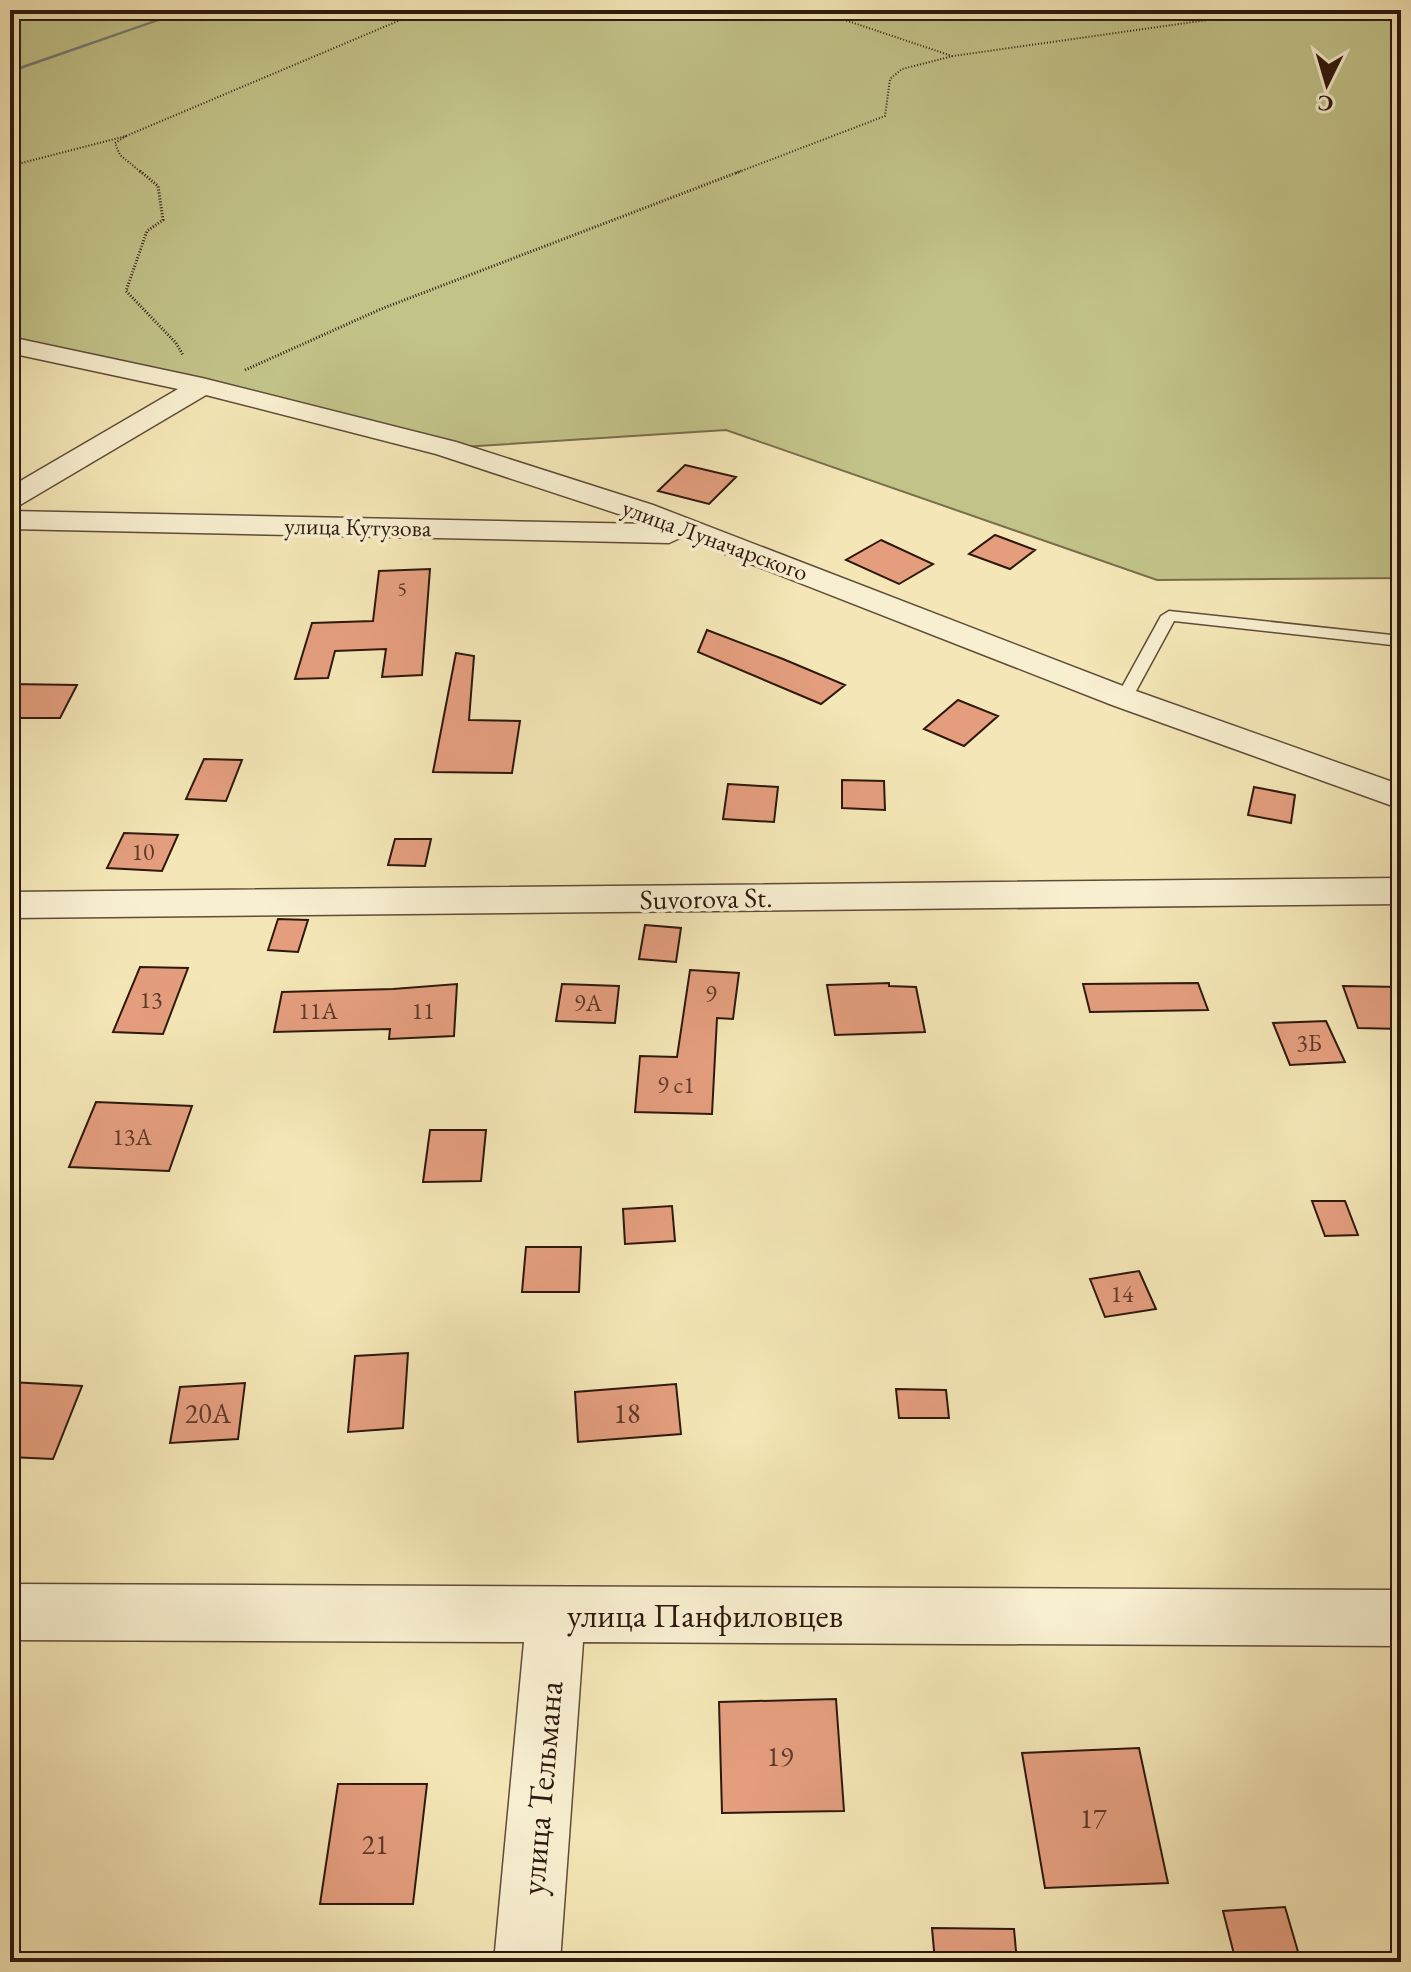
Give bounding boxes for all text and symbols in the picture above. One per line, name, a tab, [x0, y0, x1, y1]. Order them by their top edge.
north arrow	[1287, 44, 1367, 124]
text: С	[1316, 88, 1334, 119]
street label: улица Луначарского	[618, 492, 812, 588]
street label: улица Кутузова	[284, 510, 432, 543]
house number: 5	[397, 576, 407, 602]
house number: 10	[131, 836, 155, 867]
street label: Suvorova St.	[639, 879, 773, 917]
house number: 9	[705, 978, 717, 1009]
house number: 13	[139, 984, 163, 1015]
house number: 9А	[574, 987, 602, 1018]
house number: 11А	[298, 995, 338, 1026]
house number: 11	[411, 995, 435, 1026]
house number: 3Б	[1296, 1027, 1322, 1058]
house number: 9 с1	[657, 1069, 695, 1100]
house number: 13А	[112, 1121, 152, 1152]
house number: 14	[1110, 1278, 1134, 1309]
house number: 20А	[185, 1395, 232, 1431]
house number: 18	[614, 1395, 640, 1431]
street label: улица Панфиловцев	[567, 1593, 843, 1637]
street label: улица Тельмана	[510, 1679, 572, 1897]
house number: 19	[767, 1738, 793, 1774]
house number: 17	[1080, 1800, 1107, 1836]
house number: 21	[362, 1826, 388, 1862]

